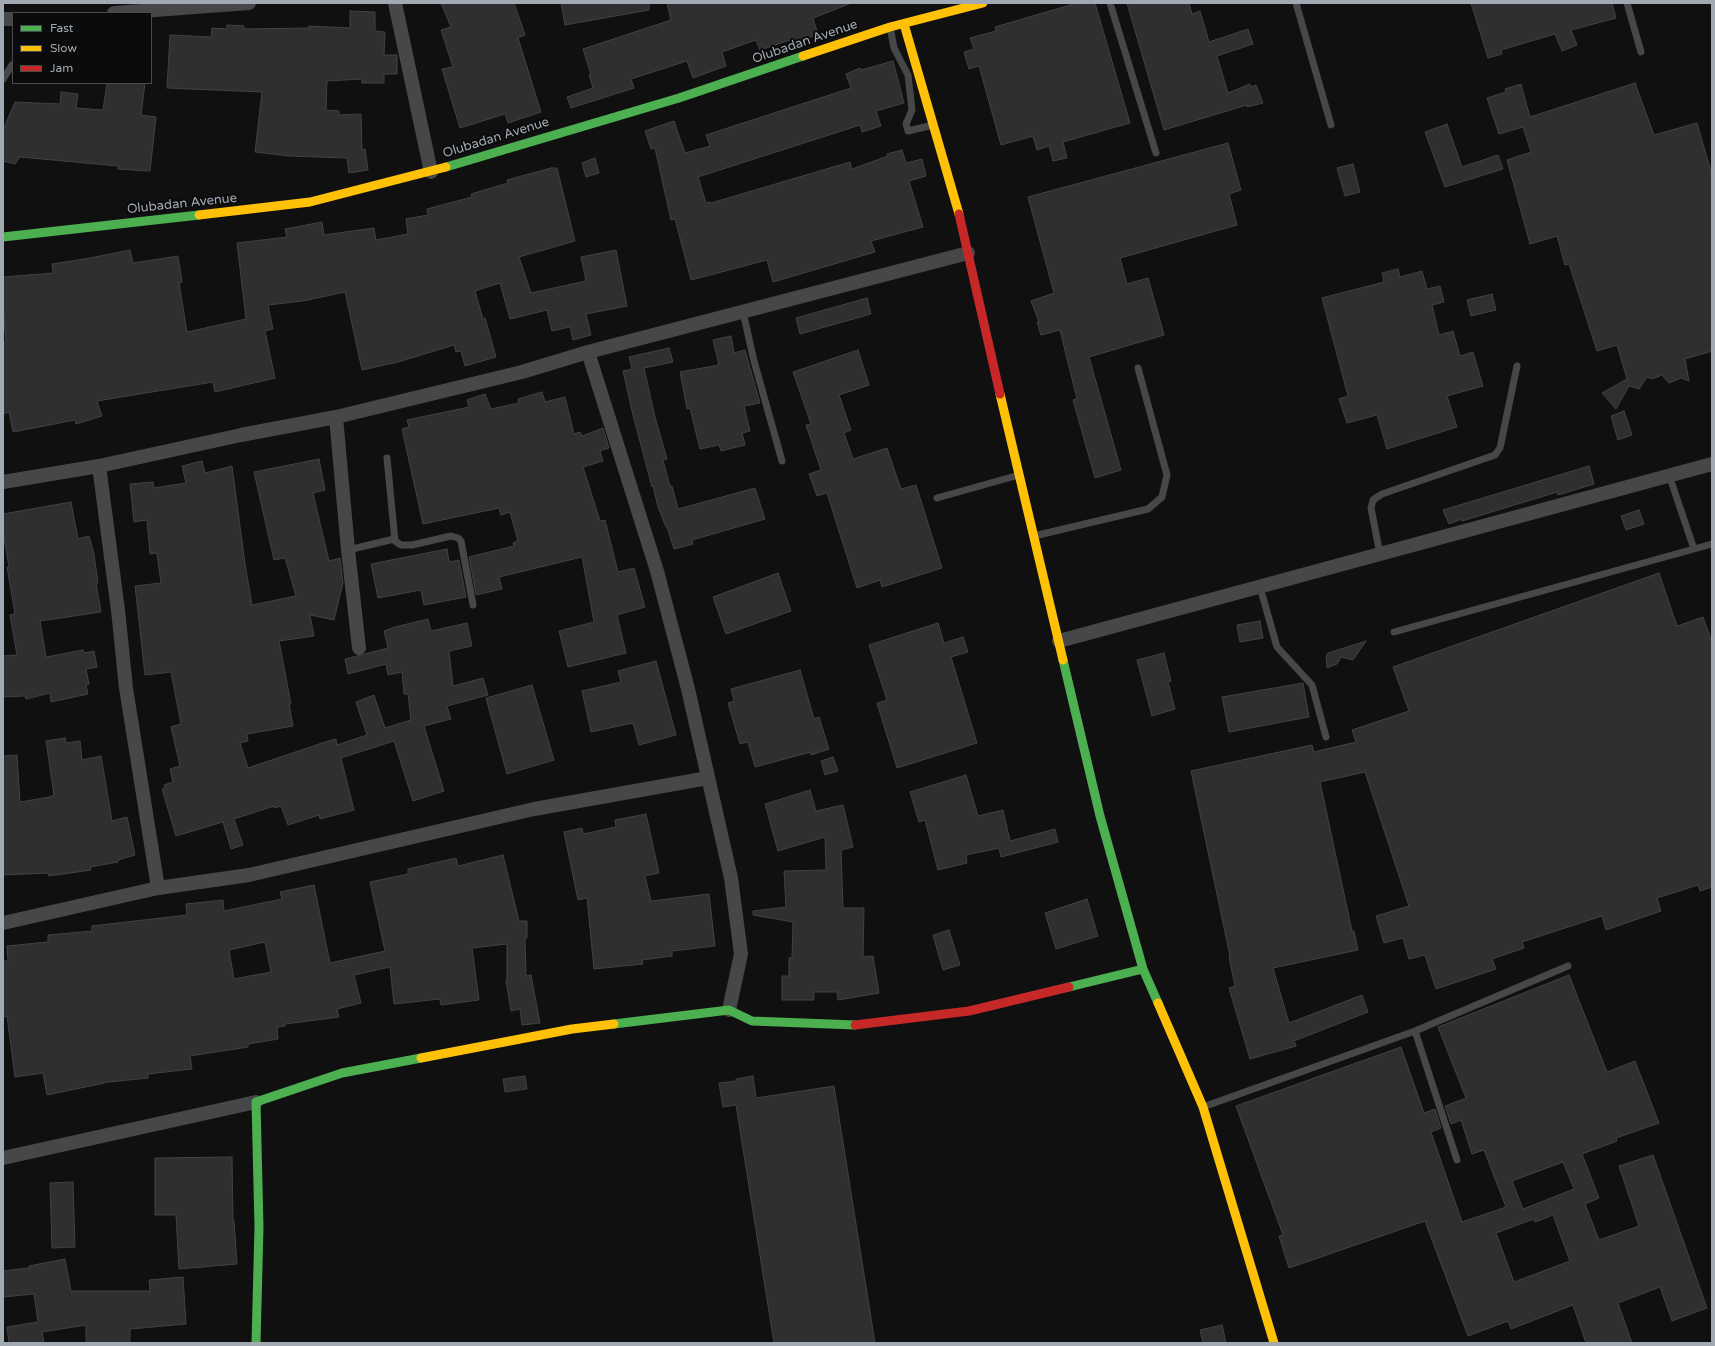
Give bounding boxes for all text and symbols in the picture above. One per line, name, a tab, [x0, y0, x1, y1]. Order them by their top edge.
legend	[12, 12, 152, 84]
street label: Olubadan Avenue	[750, 17, 860, 67]
text: Fast	[50, 21, 73, 35]
text: Slow	[50, 41, 77, 55]
text: Jam	[50, 61, 73, 75]
street label: Olubadan Avenue	[441, 114, 551, 162]
street label: Olubadan Avenue	[126, 190, 238, 218]

